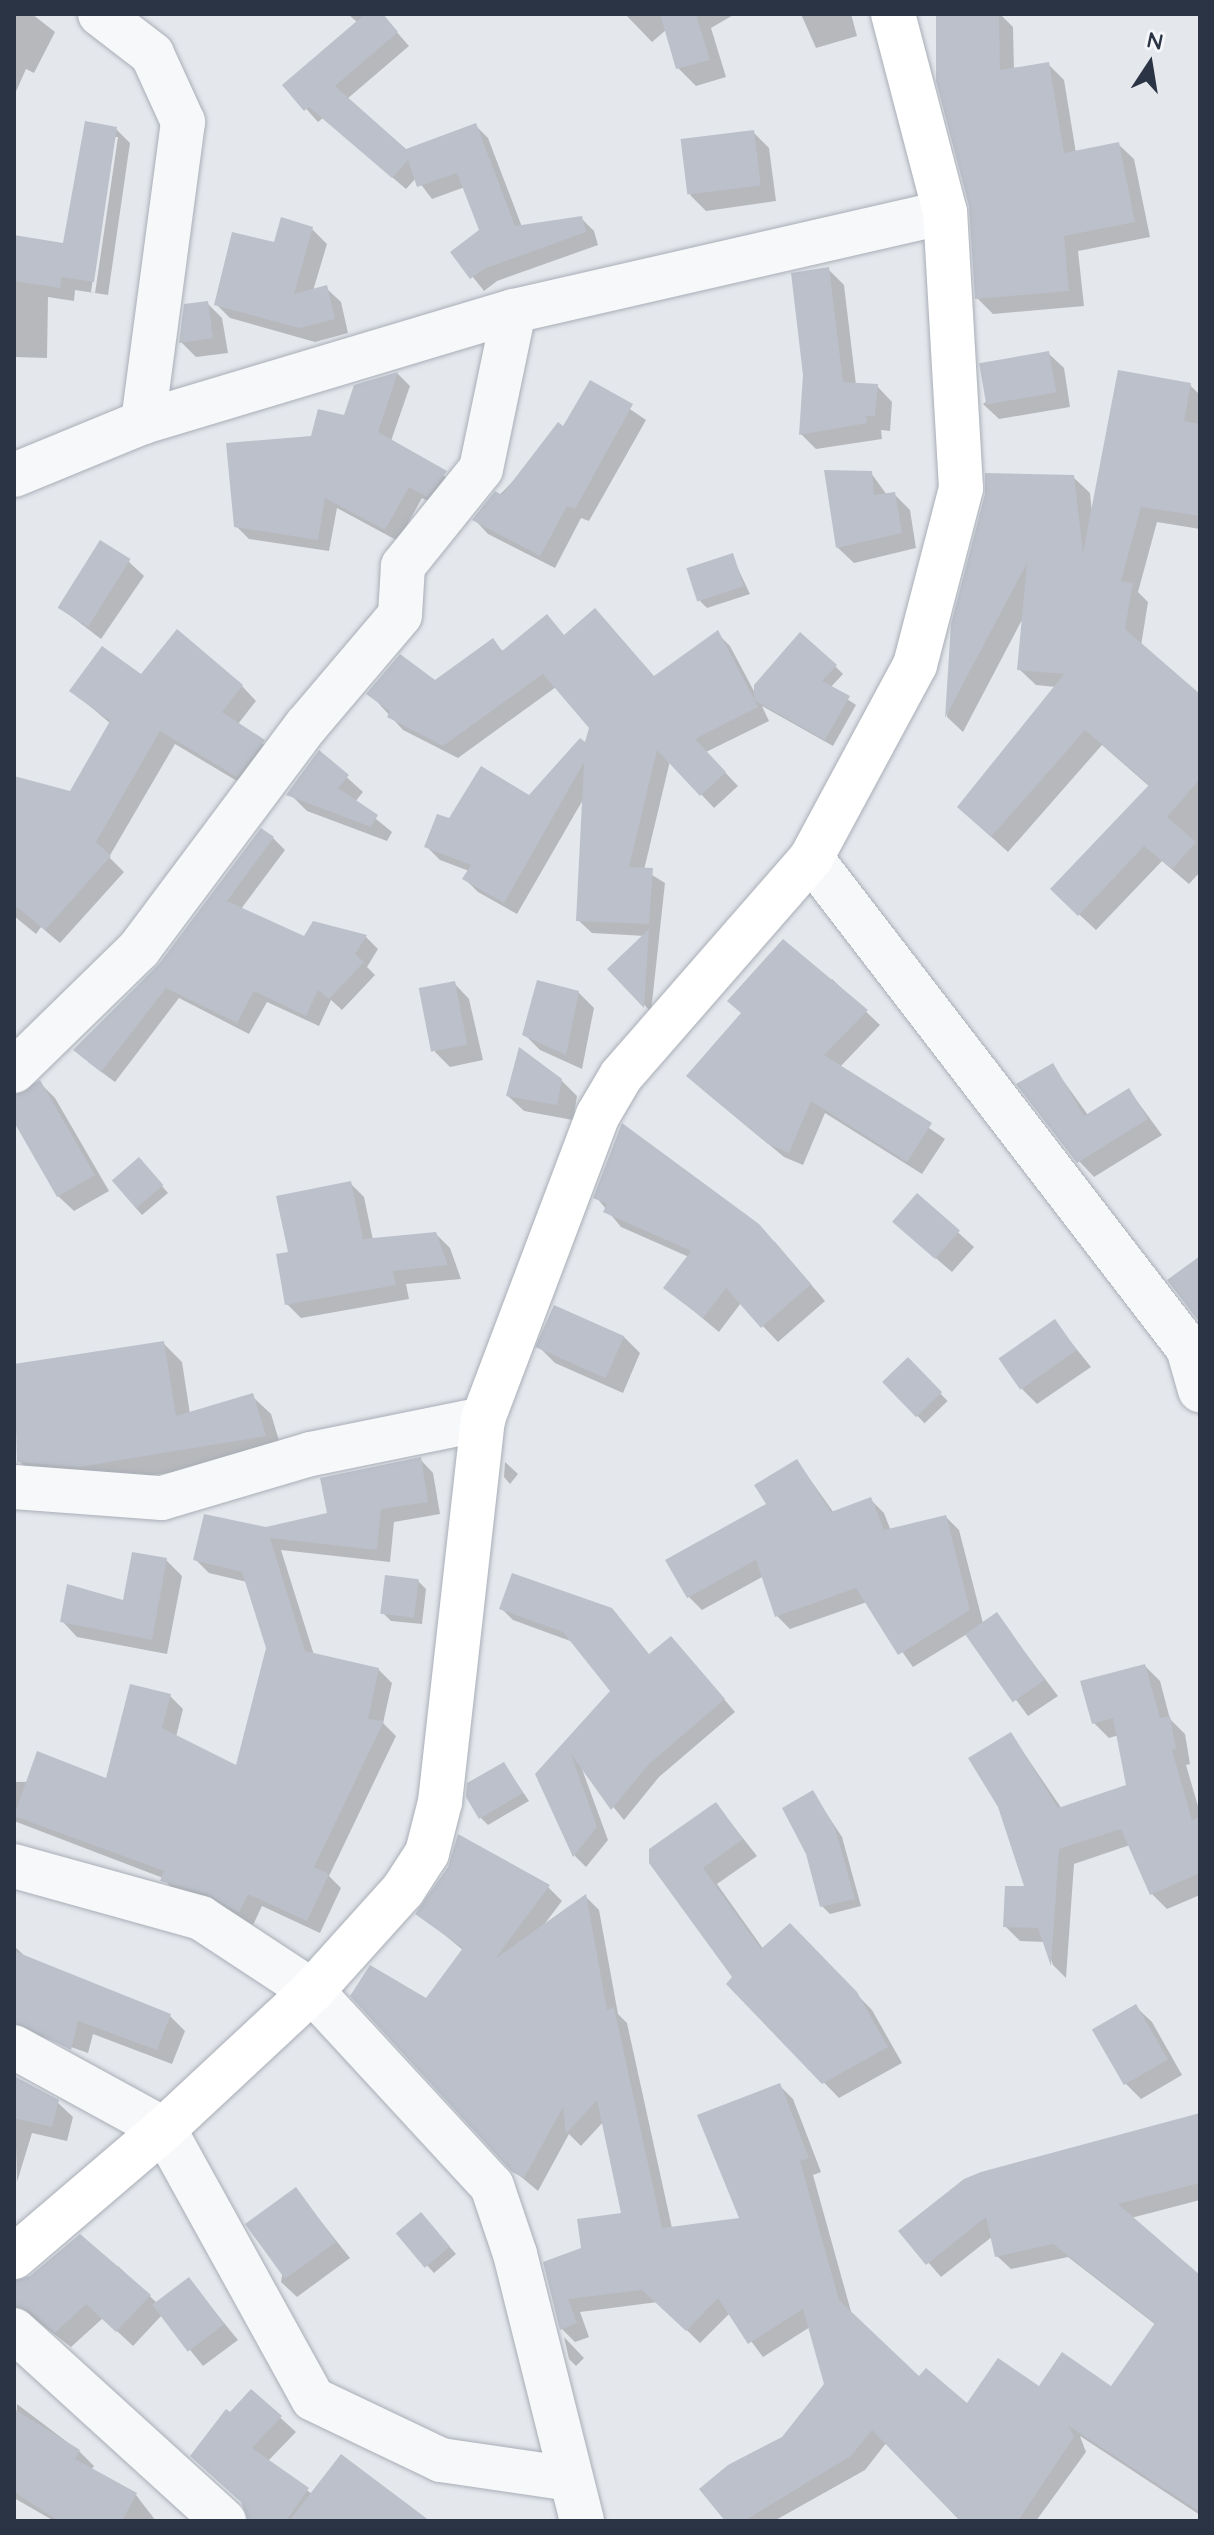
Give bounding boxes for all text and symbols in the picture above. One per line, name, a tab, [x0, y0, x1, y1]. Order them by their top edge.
north arrow	[1110, 24, 1190, 104]
text: N	[1144, 25, 1166, 56]

